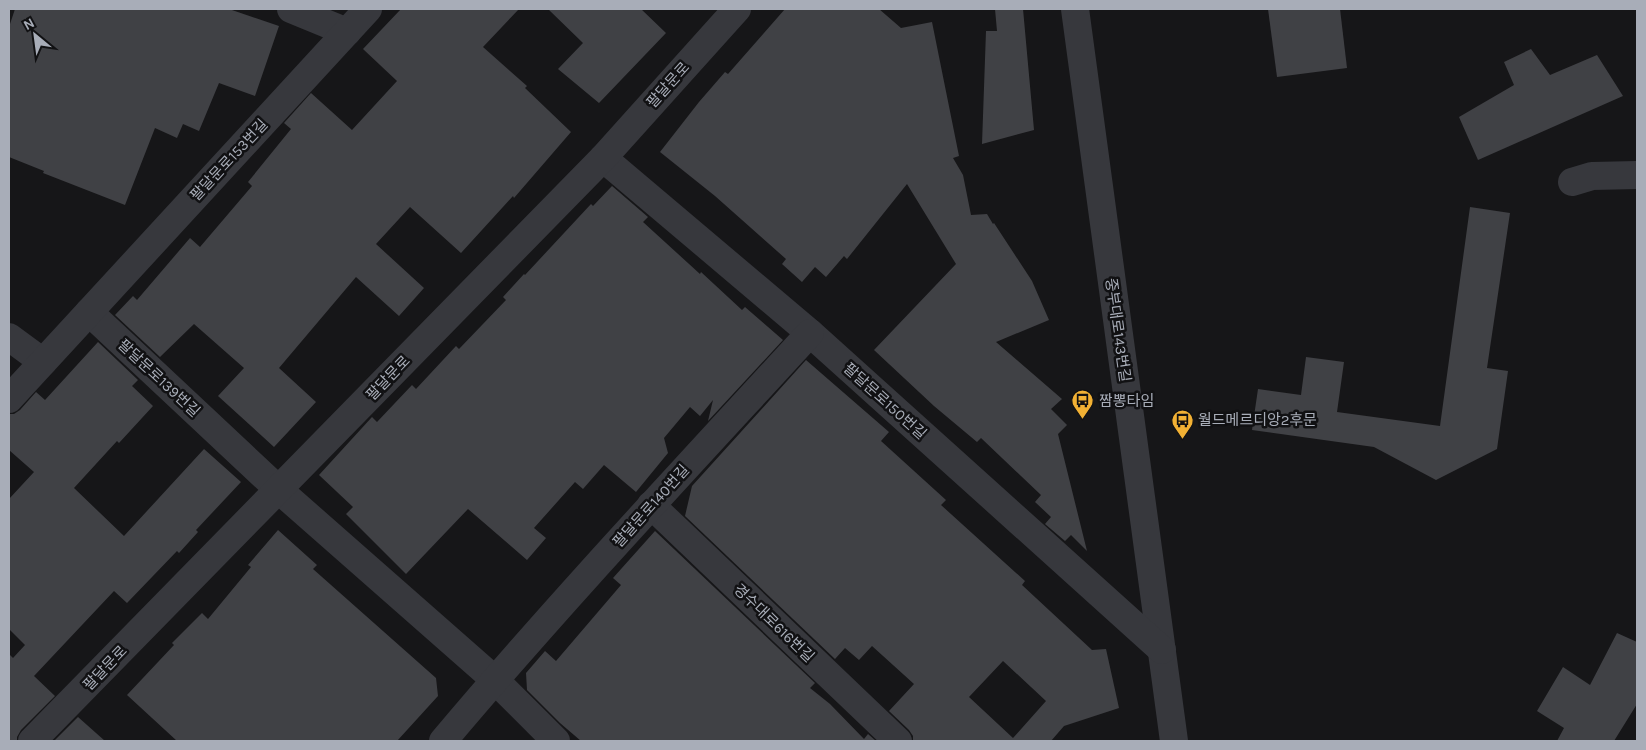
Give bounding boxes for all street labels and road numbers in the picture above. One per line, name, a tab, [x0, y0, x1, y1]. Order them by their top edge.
street label: 팔달문로	[643, 58, 693, 112]
street label: 팔달문로153번길	[187, 115, 271, 205]
street label: 중부대로143번길	[1102, 277, 1134, 383]
street label: 팔달문로139번길	[114, 336, 204, 420]
street label: 팔달문로	[362, 352, 414, 404]
street label: 팔달문로150번길	[840, 359, 930, 443]
street label: 팔달문로140번길	[609, 461, 693, 551]
street label: 경수대로616번길	[730, 580, 818, 666]
street label: 팔달문로	[79, 642, 131, 694]

